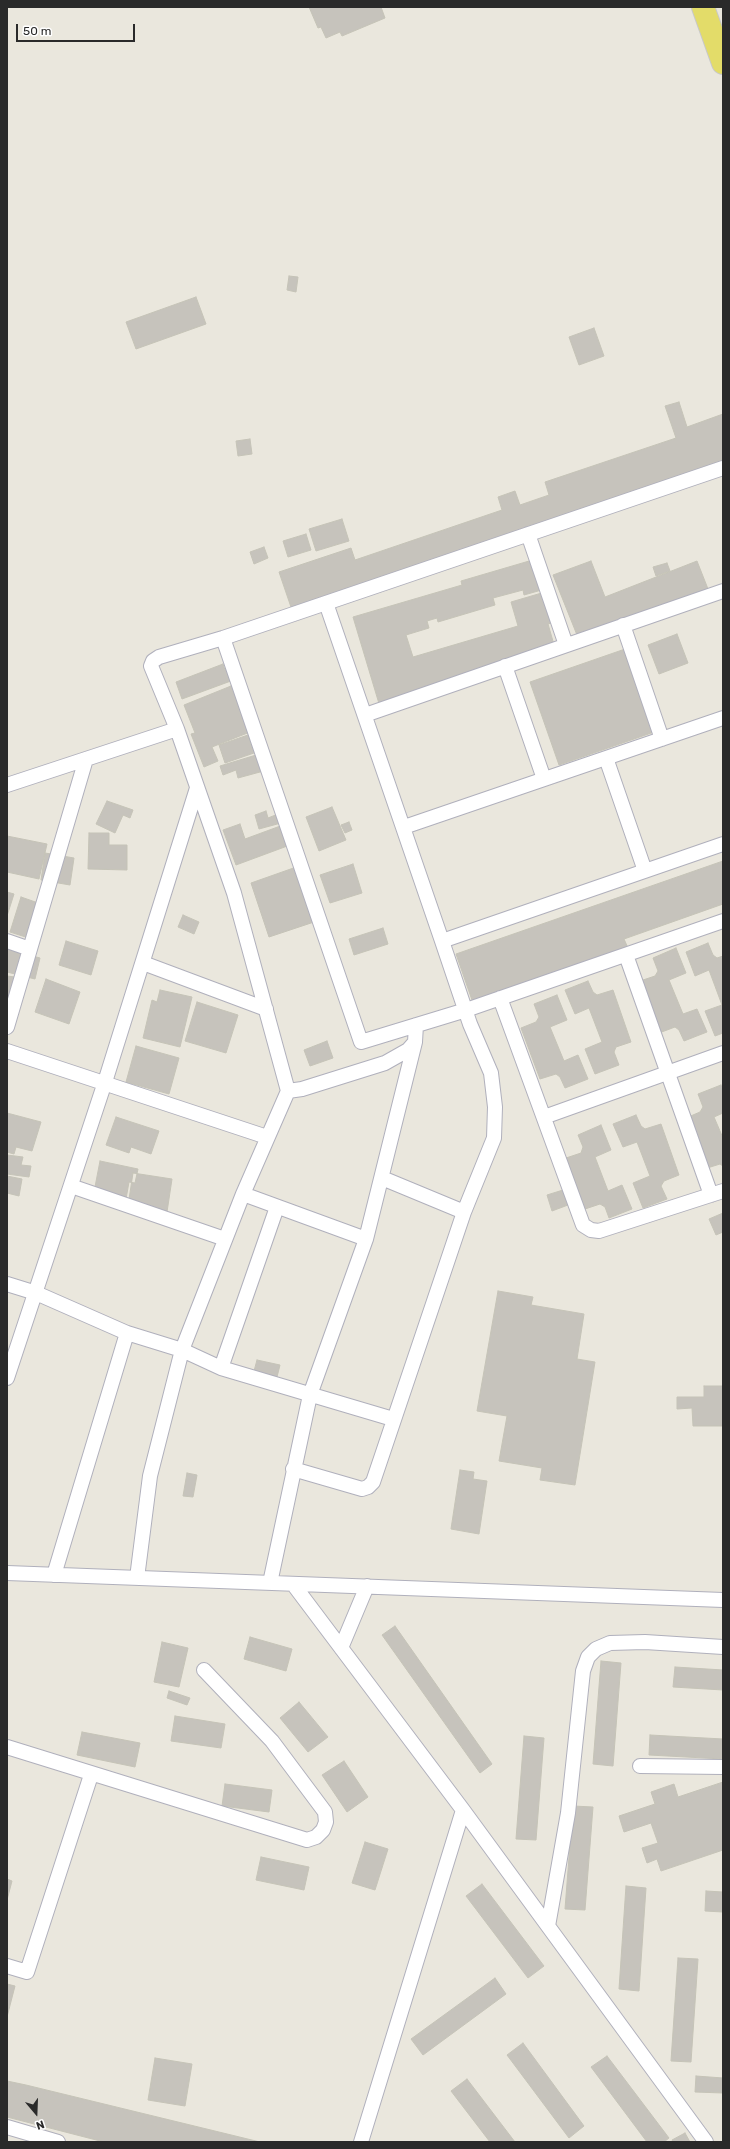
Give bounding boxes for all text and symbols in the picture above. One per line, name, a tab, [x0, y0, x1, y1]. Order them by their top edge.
scale bar	[18, 16, 137, 42]
text: 50 m	[23, 24, 51, 38]
north arrow	[16, 2093, 56, 2133]
text: N	[34, 2117, 46, 2132]

